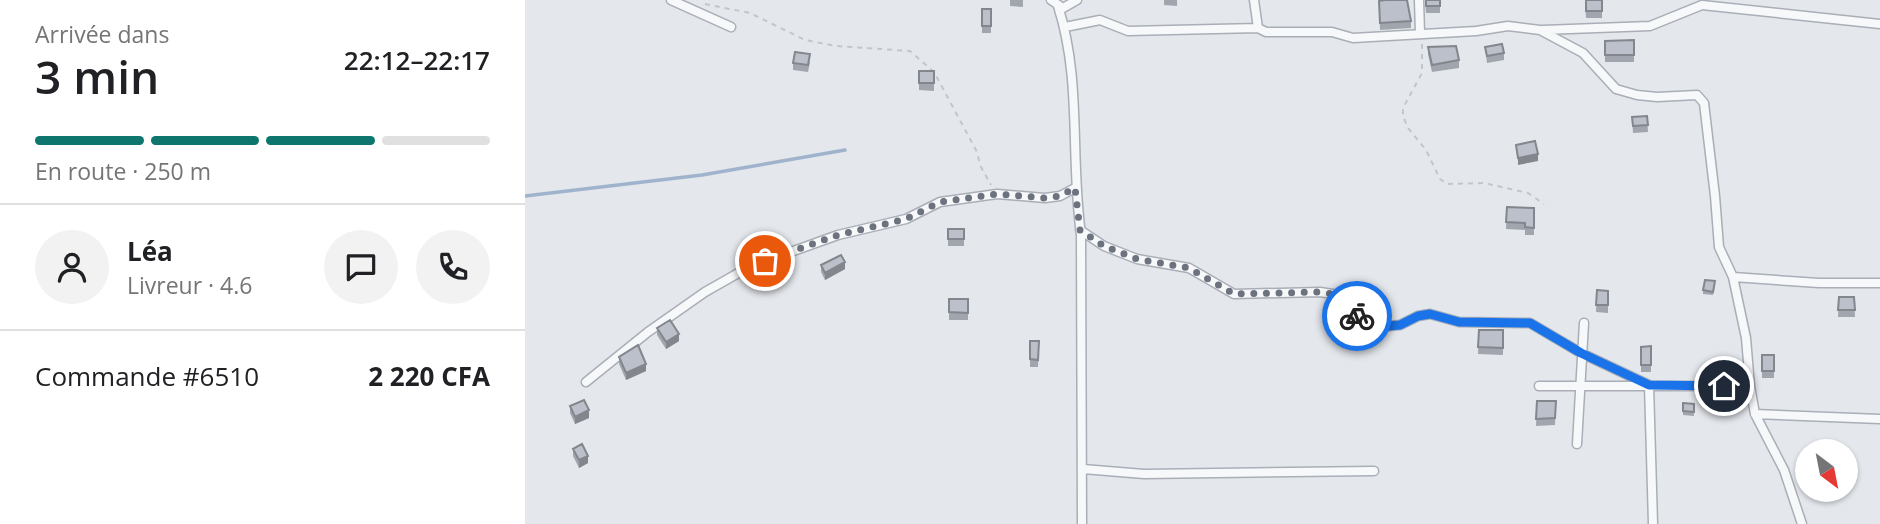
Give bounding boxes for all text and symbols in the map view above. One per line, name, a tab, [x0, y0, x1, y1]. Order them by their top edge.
text: Arrivée dans	[35, 18, 169, 50]
text: 22:12–22:17	[344, 42, 490, 78]
text: 3 min	[35, 45, 159, 107]
text: En route · 250 m	[35, 155, 211, 187]
button: person	[35, 230, 109, 304]
button: chat	[324, 230, 398, 304]
button: phone	[416, 230, 490, 304]
pin	[735, 231, 795, 291]
text: Léa	[127, 233, 173, 269]
icon: bag	[746, 242, 784, 280]
text: Livreur · 4.6	[127, 269, 252, 301]
courier	[1322, 281, 1392, 351]
icon: bike	[1338, 297, 1376, 335]
pin	[1694, 356, 1754, 416]
text: Commande #6510	[35, 358, 259, 394]
text: 2 220 CFA	[368, 358, 490, 394]
icon: home	[1705, 367, 1743, 405]
north arrow	[1795, 439, 1859, 502]
map controls	[1795, 439, 1858, 502]

